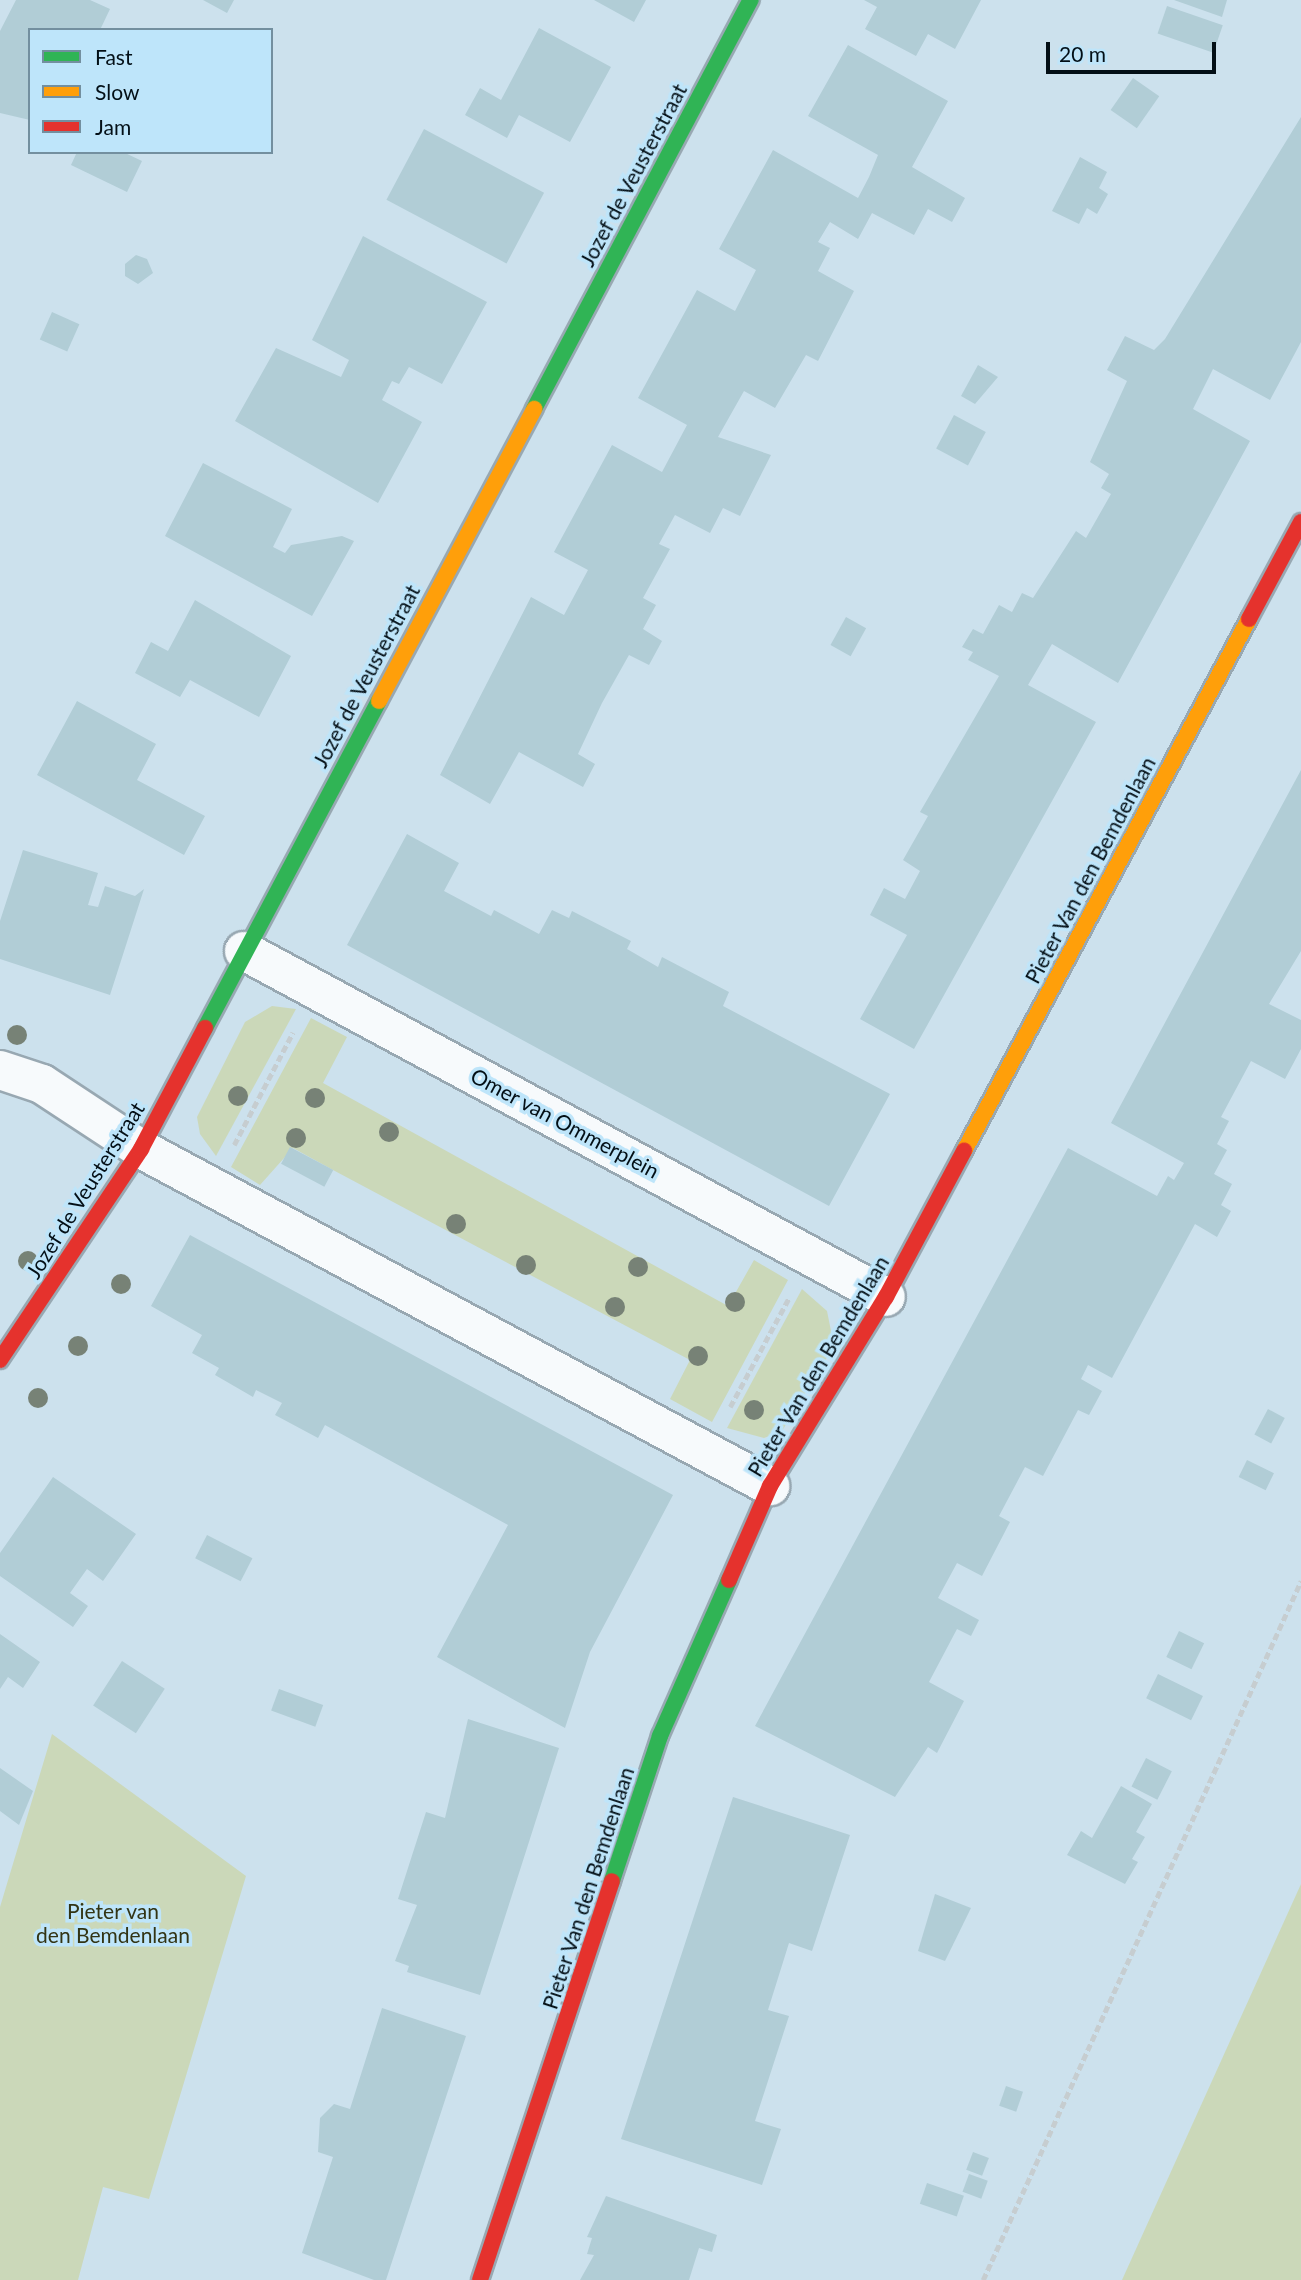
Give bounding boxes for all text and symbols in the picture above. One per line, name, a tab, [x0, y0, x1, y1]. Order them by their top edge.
legend	[28, 28, 273, 154]
scale bar	[1049, 28, 1219, 72]
text: 20 m	[1059, 41, 1106, 66]
text: Fast	[95, 44, 132, 69]
text: Slow	[95, 79, 139, 104]
street label: Jozef de Veusterstraat	[574, 79, 692, 271]
text: Jam	[95, 114, 131, 139]
street label: Jozef de Veusterstraat	[307, 580, 425, 772]
street label: Pieter Van den Bemdenlaan	[1019, 752, 1161, 988]
street label: Omer van Ommerplein	[466, 1062, 664, 1184]
street label: Jozef de Veusterstraat	[20, 1097, 150, 1283]
street label: Pieter Van den Bemdenlaan	[742, 1251, 894, 1481]
street label: Pieter Van den Bemdenlaan	[537, 1763, 639, 2013]
park label: Pieter van den Bemdenlaan	[36, 1898, 190, 1948]

